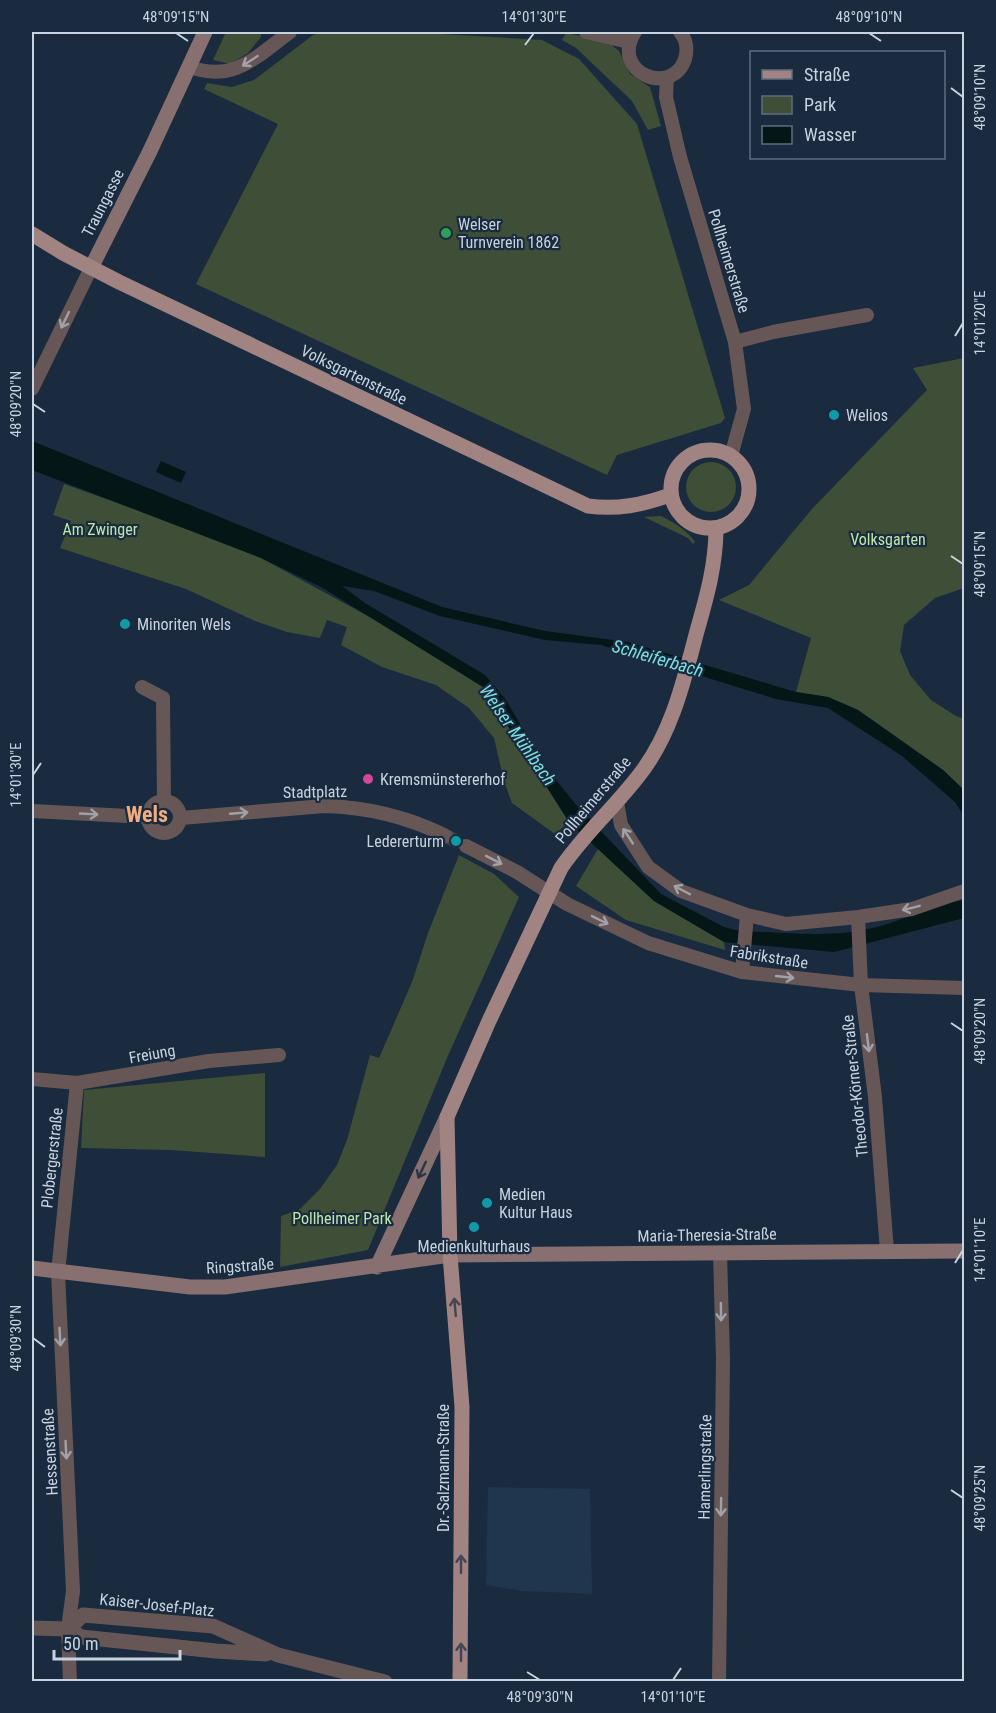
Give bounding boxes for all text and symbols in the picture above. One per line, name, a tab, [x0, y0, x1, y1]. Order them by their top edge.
text: 48°09'15"N	[143, 8, 209, 26]
text: 14°01'30"E	[502, 8, 566, 26]
text: 48°09'10"N	[836, 8, 902, 26]
legend	[750, 51, 945, 159]
one-way arrow	[242, 54, 259, 67]
text: Straße	[804, 64, 850, 85]
text: 48°09'10"N	[971, 64, 989, 130]
text: Park	[804, 94, 836, 115]
text: Wasser	[804, 124, 857, 145]
street label: Traungasse	[78, 166, 128, 240]
street label: Pollheimerstraße	[704, 207, 754, 315]
place label: Welser Turnverein 1862	[458, 215, 559, 252]
marker: Welser Turnverein 1862	[439, 226, 453, 240]
text: 14°01'20"E	[971, 291, 989, 355]
one-way arrow	[59, 311, 71, 329]
street label: Volksgartenstraße	[298, 341, 410, 409]
text: 48°09'20"N	[7, 371, 25, 437]
place label: Welios	[846, 406, 888, 425]
marker: Welios	[827, 408, 841, 422]
park label: Am Zwinger	[62, 520, 138, 539]
park label: Volksgarten	[850, 530, 926, 549]
text: 48°09'15"N	[971, 531, 989, 597]
place label: Minoriten Wels	[137, 615, 231, 634]
marker: Minoriten Wels	[118, 617, 132, 631]
water label: Schleiferbach	[610, 635, 706, 681]
water label: Welser Mühlbach	[475, 681, 561, 789]
text: 14°01'30"E	[7, 743, 25, 807]
street label: Pollheimerstraße	[551, 753, 635, 847]
place label: Kremsmünstererhof	[380, 770, 505, 789]
marker: Kremsmünstererhof	[361, 772, 375, 786]
street label: Stadtplatz	[283, 782, 347, 802]
district label: Wels	[126, 802, 168, 827]
one-way arrow	[228, 807, 248, 818]
one-way arrow	[79, 809, 99, 820]
one-way arrow	[622, 828, 634, 845]
place label: Ledererturm	[367, 832, 444, 851]
marker: Ledererturm	[449, 834, 463, 848]
one-way arrow	[485, 855, 503, 866]
one-way arrow	[674, 884, 691, 896]
one-way arrow	[902, 903, 921, 915]
one-way arrow	[591, 914, 609, 926]
street label: Fabrikstraße	[729, 941, 809, 973]
one-way arrow	[775, 972, 794, 983]
text: 48°09'20"N	[971, 998, 989, 1064]
street label: Theodor-Körner-Straße	[838, 1014, 872, 1158]
one-way arrow	[863, 1033, 874, 1053]
street label: Freiung	[127, 1041, 177, 1067]
street label: Plobergerstraße	[37, 1107, 67, 1209]
one-way arrow	[415, 1161, 427, 1179]
place label: Medien Kultur Haus	[499, 1185, 573, 1222]
marker: Medien Kultur Haus	[480, 1196, 494, 1210]
park label: Pollheimer Park	[292, 1209, 393, 1228]
text: 14°01'10"E	[971, 1218, 989, 1282]
marker: Medienkulturhaus	[467, 1220, 481, 1234]
street label: Maria-Theresia-Straße	[637, 1224, 777, 1246]
place label: Medienkulturhaus	[418, 1237, 530, 1256]
street label: Ringstraße	[205, 1254, 275, 1278]
one-way arrow	[449, 1298, 460, 1317]
one-way arrow	[716, 1301, 727, 1321]
text: 48°09'30"N	[7, 1305, 25, 1371]
one-way arrow	[55, 1327, 66, 1347]
street label: Dr.-Salzmann-Straße	[434, 1404, 453, 1532]
street label: Hessenstraße	[38, 1408, 62, 1496]
street label: Hamerlingstraße	[695, 1414, 715, 1520]
one-way arrow	[60, 1439, 71, 1459]
text: 48°09'25"N	[971, 1465, 989, 1531]
one-way arrow	[715, 1496, 727, 1516]
one-way arrow	[455, 1555, 467, 1575]
street label: Kaiser-Josef-Platz	[99, 1590, 215, 1620]
scale bar	[54, 1623, 180, 1661]
text: 50 m	[63, 1633, 98, 1654]
one-way arrow	[455, 1643, 467, 1663]
text: 48°09'30"N	[507, 1688, 573, 1706]
text: 14°01'10"E	[641, 1688, 705, 1706]

